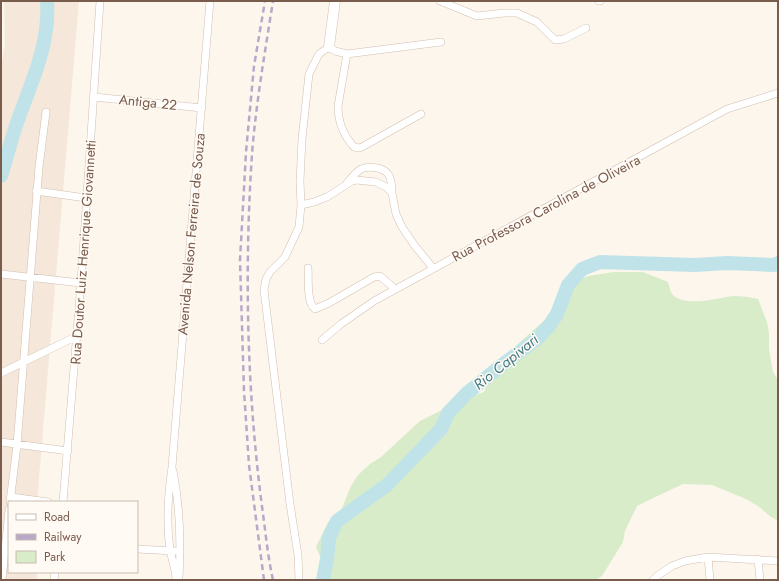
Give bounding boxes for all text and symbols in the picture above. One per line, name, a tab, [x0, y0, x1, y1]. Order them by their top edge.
street label: Antiga 22	[118, 89, 178, 115]
street label: Avenida Nelson Ferreira de Souza	[172, 132, 210, 336]
street label: Rua Doutor Luiz Henrique Giovannetti	[65, 139, 101, 365]
street label: Rua Professora Carolina de Oliveira	[448, 150, 644, 266]
water label: Rio Capivari	[469, 329, 543, 395]
legend	[8, 501, 138, 573]
text: Road	[44, 508, 70, 526]
text: Railway	[44, 528, 82, 546]
text: Park	[44, 548, 66, 566]

